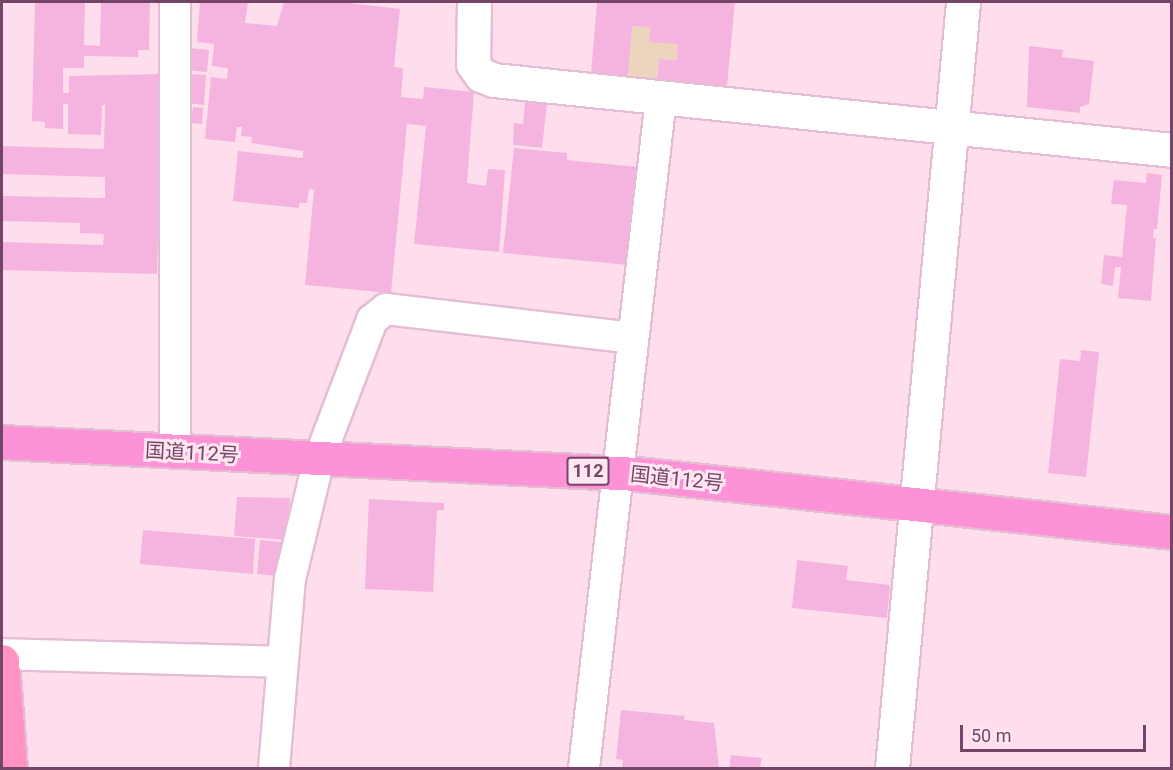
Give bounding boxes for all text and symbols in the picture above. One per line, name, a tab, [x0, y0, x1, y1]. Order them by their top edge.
street label: 国道112号	[145, 439, 239, 467]
road number: 112	[566, 456, 610, 486]
street label: 国道112号	[629, 462, 725, 496]
scale bar	[963, 713, 1149, 751]
text: 50 m	[971, 725, 1011, 746]

